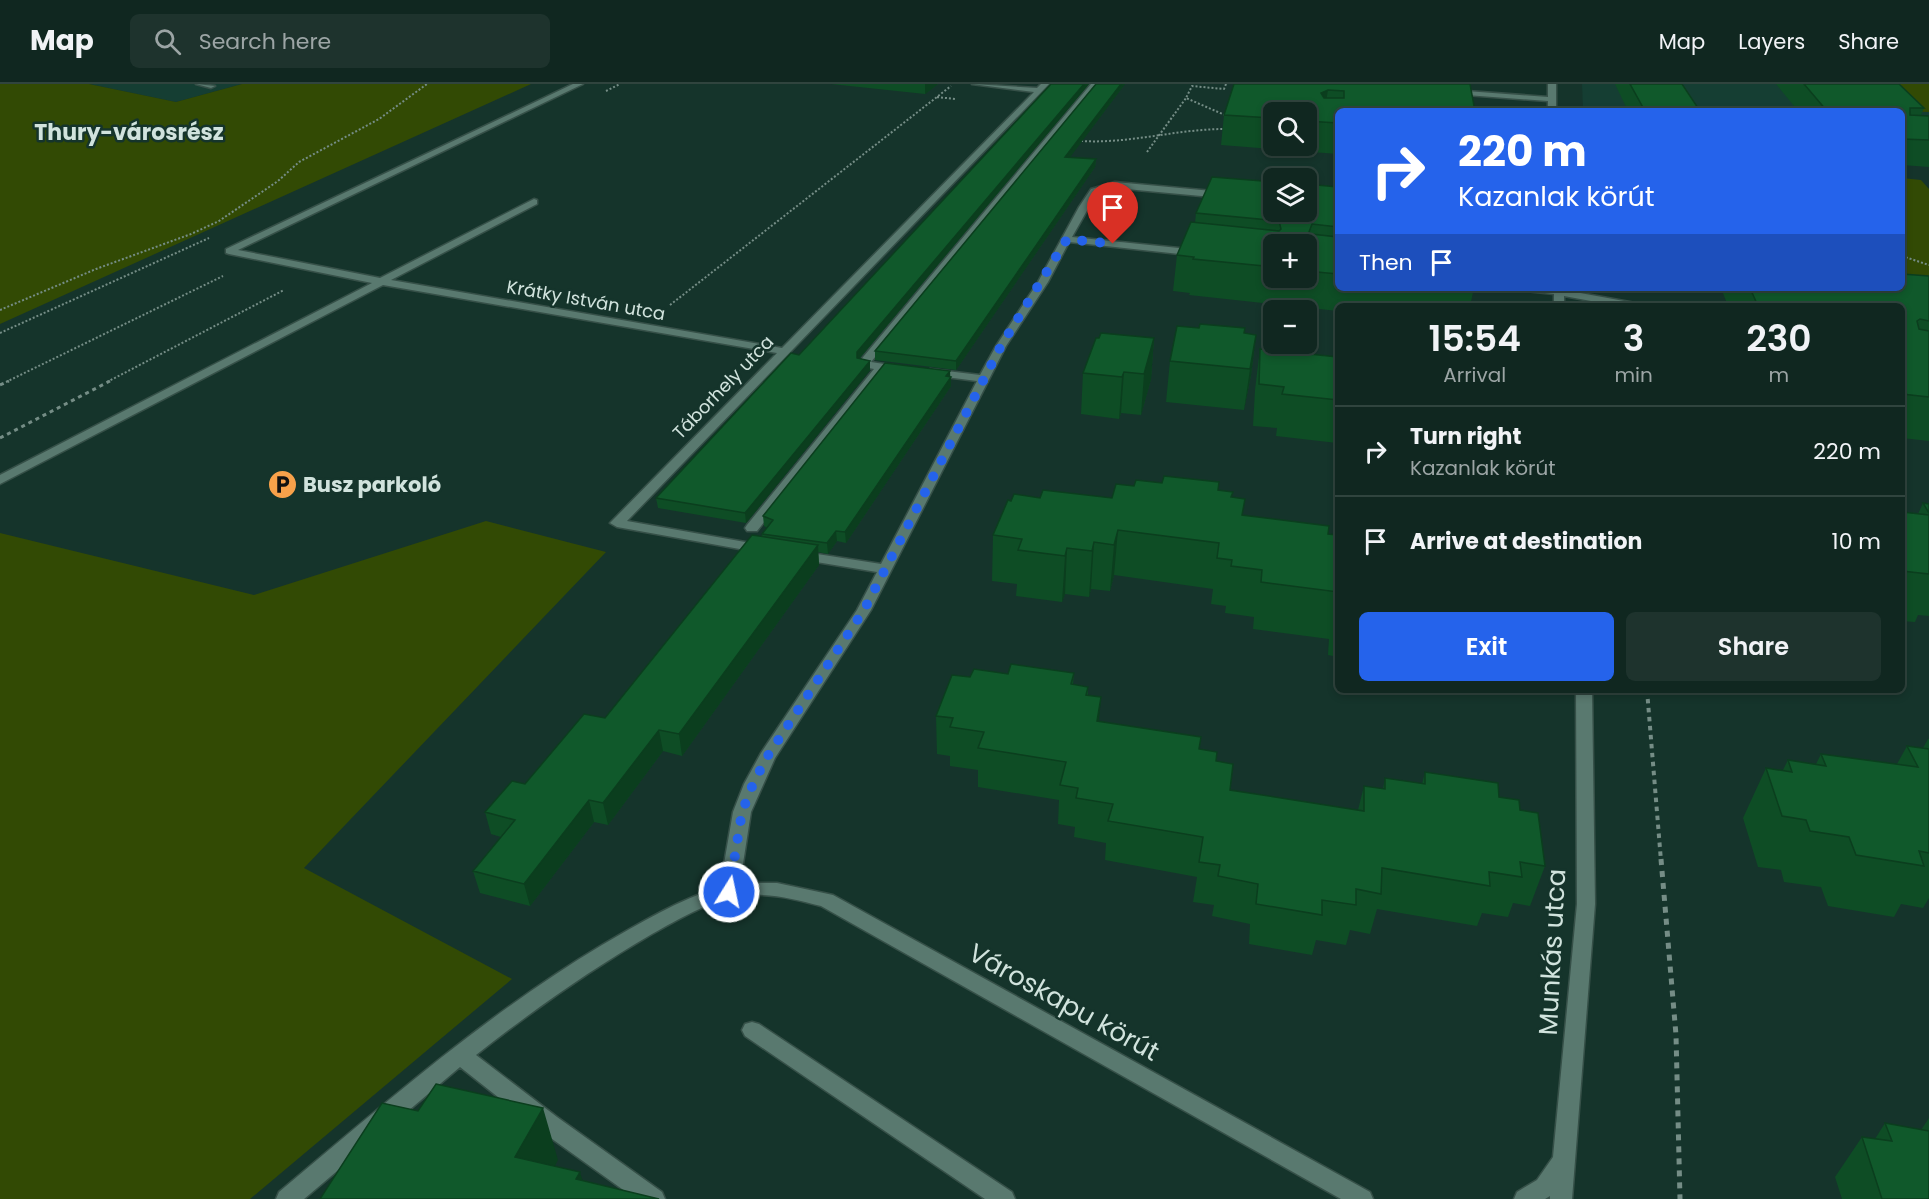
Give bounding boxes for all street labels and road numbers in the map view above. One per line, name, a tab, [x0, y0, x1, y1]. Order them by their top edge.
street label: Krátky István utca	[505, 274, 667, 326]
street label: Táborhely utca	[667, 330, 779, 444]
street label: Munkás utca	[1530, 868, 1574, 1036]
street label: Városkapu körút	[962, 935, 1166, 1069]

